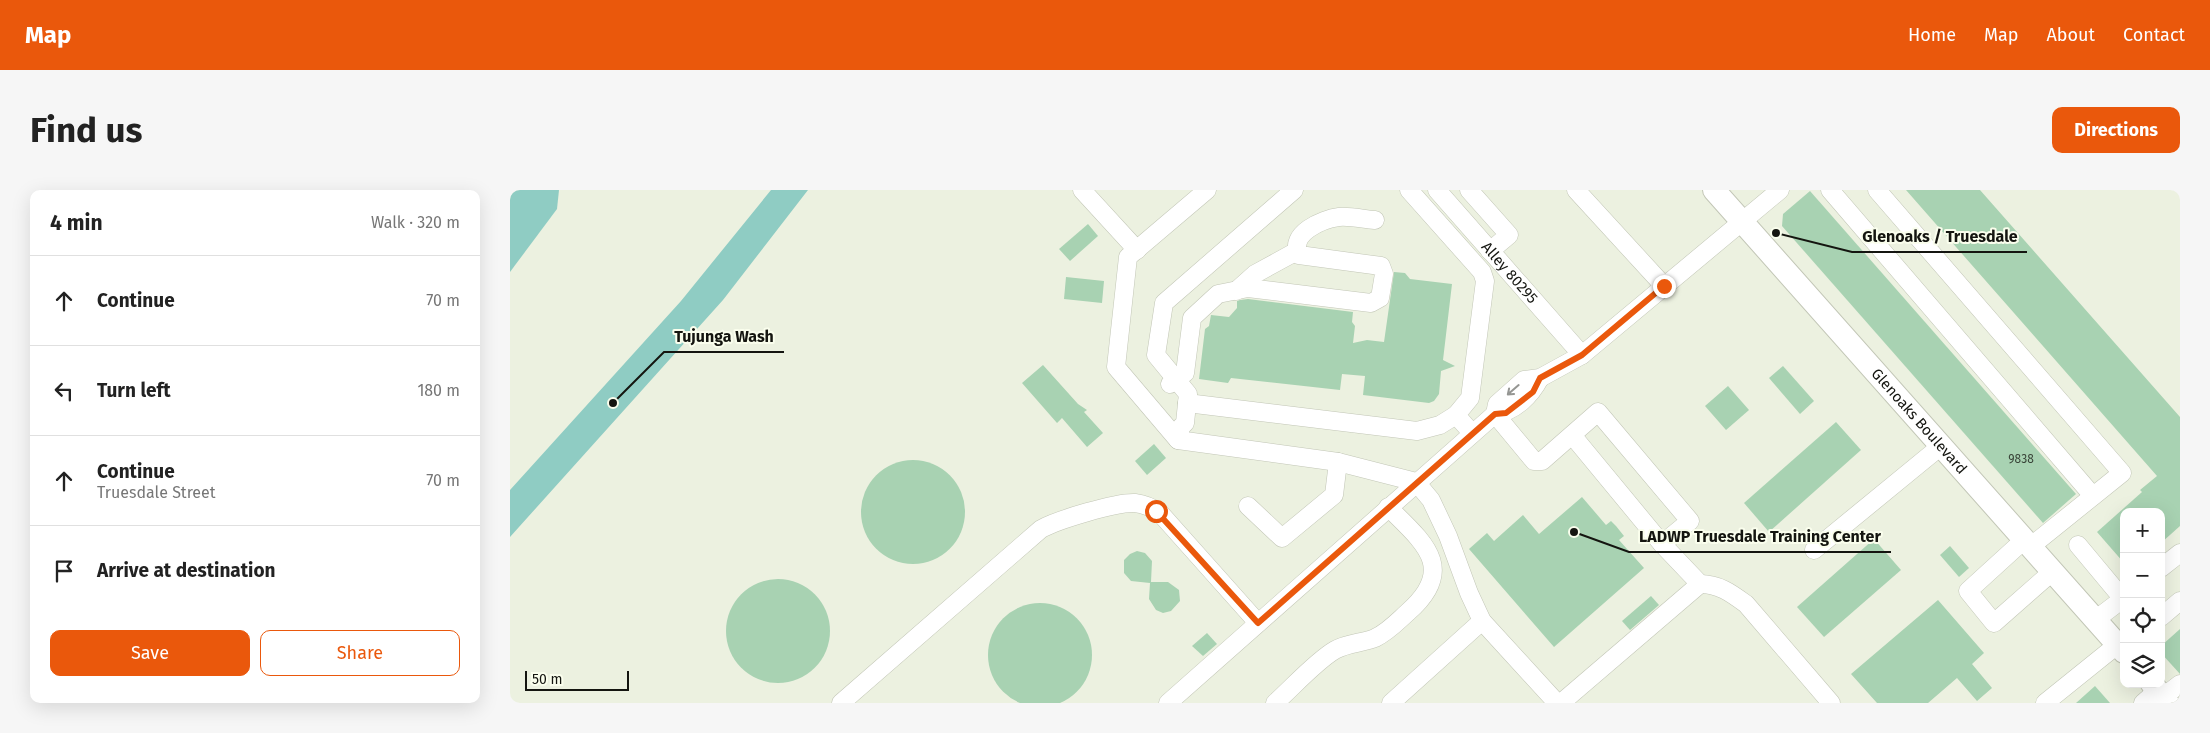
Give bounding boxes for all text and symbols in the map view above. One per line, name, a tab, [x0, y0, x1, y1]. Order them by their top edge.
text: Map	[25, 21, 71, 49]
text: Home	[1908, 24, 1956, 46]
text: Map	[1984, 24, 2018, 46]
text: About	[2046, 24, 2095, 46]
text: Contact	[2123, 24, 2185, 46]
button: Directions	[2052, 107, 2180, 153]
text: Find us	[30, 109, 142, 151]
text: 4 min	[50, 210, 103, 236]
text: Walk · 320 m	[371, 213, 460, 232]
callout: Glenoaks / Truesdale	[1852, 221, 2027, 252]
text: Glenoaks / Truesdale	[1862, 227, 2018, 246]
street label: Alley 80295	[1478, 238, 1541, 307]
route end	[1653, 275, 1676, 298]
icon: ahead	[50, 287, 78, 315]
text: Continue	[97, 289, 175, 312]
text: 70 m	[426, 291, 460, 310]
callout: Tujunga Wash	[664, 321, 784, 352]
text: Tujunga Wash	[674, 327, 774, 346]
street label: Glenoaks Boulevard	[1868, 365, 1971, 478]
icon: left	[50, 377, 78, 405]
text: Turn left	[97, 379, 171, 402]
text: 180 m	[417, 381, 460, 400]
one-way arrow	[1506, 384, 1519, 396]
house number: 9838	[2008, 452, 2034, 466]
text: Continue	[97, 460, 175, 483]
icon: ahead	[50, 467, 78, 495]
text: 70 m	[426, 471, 460, 490]
text: Truesdale Street	[97, 483, 216, 502]
route start	[1145, 500, 1168, 523]
map controls	[2120, 508, 2165, 688]
button: +	[2120, 508, 2165, 553]
callout: LADWP Truesdale Training Center	[1629, 521, 1891, 552]
text: LADWP Truesdale Training Center	[1639, 527, 1881, 546]
button: −	[2120, 553, 2165, 598]
icon: arrive	[50, 557, 78, 585]
text: Arrive at destination	[97, 559, 276, 582]
button: locate	[2120, 598, 2165, 643]
button: Save	[50, 630, 250, 676]
button: Share	[260, 630, 460, 676]
button: layers	[2120, 643, 2165, 688]
scale bar	[525, 668, 629, 691]
text: 50 m	[532, 671, 563, 688]

